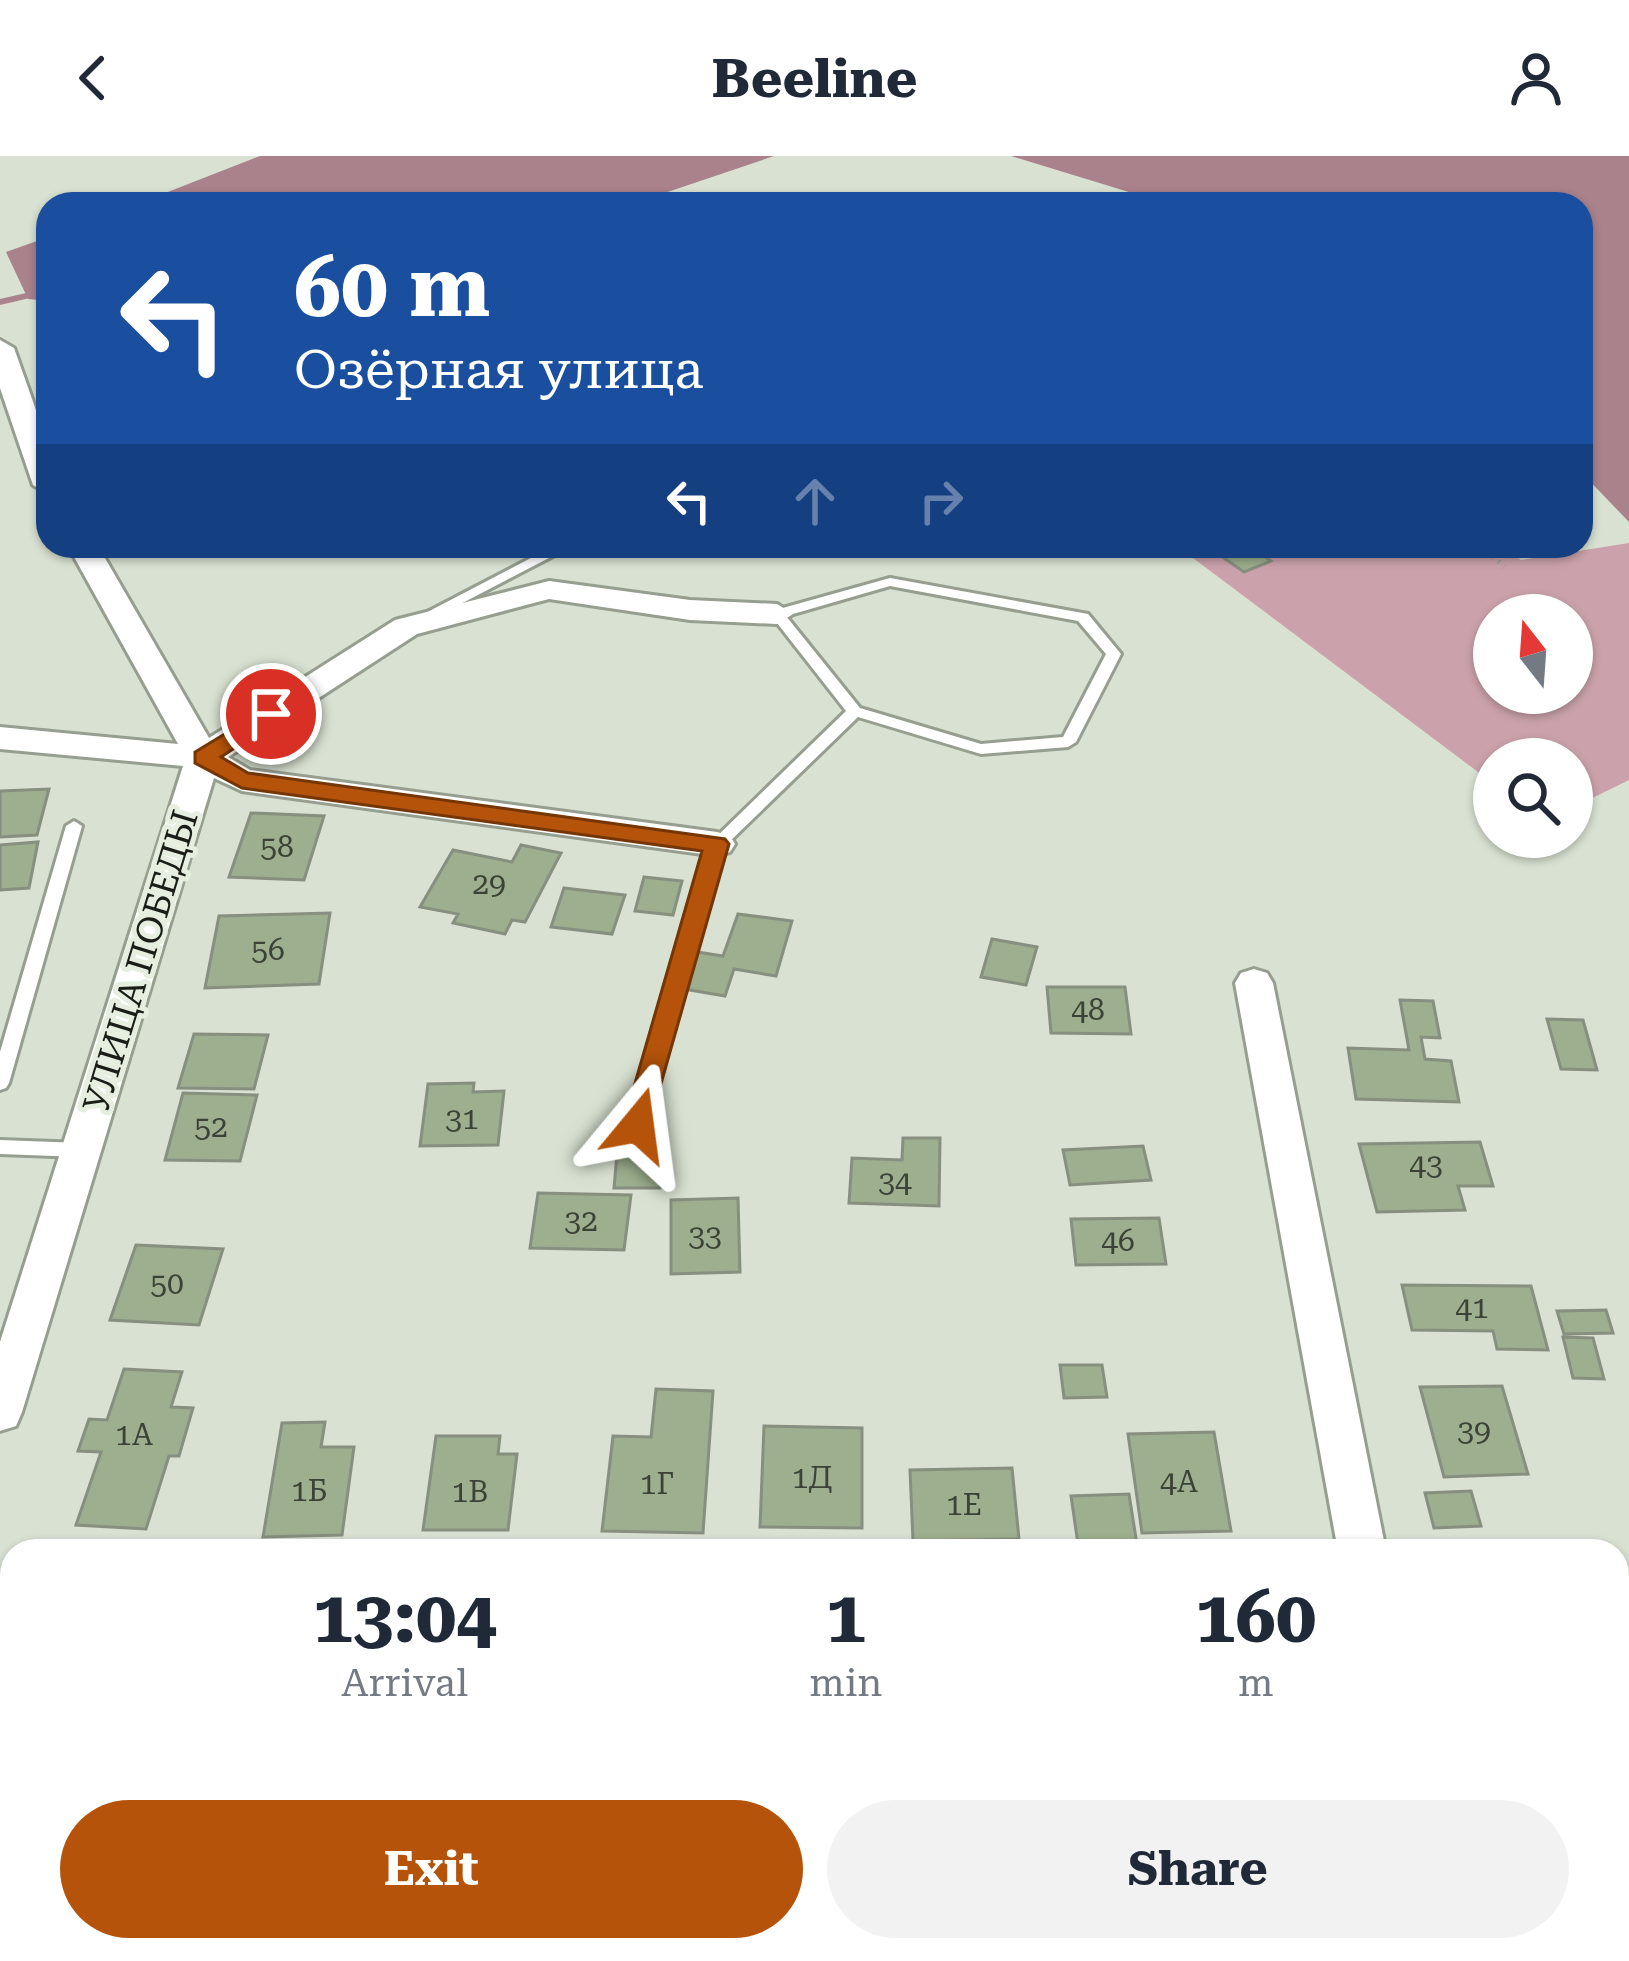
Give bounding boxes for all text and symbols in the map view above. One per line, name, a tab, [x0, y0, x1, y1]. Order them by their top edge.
icon: back	[60, 45, 126, 111]
icon: person	[1503, 45, 1569, 111]
text: Beeline	[711, 47, 918, 110]
text: 60 m	[294, 238, 490, 336]
icon: left	[96, 240, 252, 396]
text: Озёрная улица	[294, 338, 703, 401]
icon: left	[656, 468, 722, 534]
icon: ahead	[782, 468, 848, 534]
icon: right	[908, 468, 974, 534]
north arrow	[1473, 594, 1593, 714]
map controls	[1473, 594, 1593, 858]
pin	[220, 663, 322, 765]
icon: arrive	[238, 681, 304, 747]
button: search	[1473, 738, 1593, 858]
street label: УЛИЦА ПОБЕДЫ	[75, 805, 207, 1117]
house number: 58	[260, 829, 294, 864]
house number: 29	[472, 866, 506, 901]
house number: 56	[251, 932, 285, 967]
house number: 48	[1071, 992, 1105, 1027]
position arrow	[575, 1062, 701, 1188]
house number: 31	[445, 1101, 479, 1136]
house number: 52	[194, 1109, 228, 1144]
house number: 43	[1409, 1147, 1443, 1182]
house number: 34	[878, 1164, 912, 1199]
house number: 32	[564, 1203, 598, 1238]
house number: 33	[688, 1218, 722, 1253]
house number: 46	[1101, 1223, 1135, 1258]
house number: 50	[150, 1266, 184, 1301]
house number: 41	[1455, 1290, 1489, 1325]
house number: 39	[1457, 1413, 1491, 1448]
house number: 1А	[115, 1417, 153, 1452]
house number: 1Д	[792, 1460, 832, 1495]
house number: 4А	[1160, 1464, 1198, 1499]
house number: 1Г	[640, 1466, 674, 1501]
house number: 1Б	[291, 1473, 327, 1508]
house number: 1В	[452, 1474, 488, 1509]
house number: 1Е	[946, 1487, 982, 1522]
text: 13:04	[313, 1575, 497, 1660]
text: 1	[826, 1575, 866, 1660]
text: 160	[1195, 1575, 1316, 1660]
text: Arrival	[341, 1660, 468, 1706]
text: min	[809, 1660, 883, 1706]
text: m	[1238, 1660, 1274, 1706]
button: Exit	[60, 1800, 803, 1938]
button: Share	[827, 1800, 1569, 1938]

